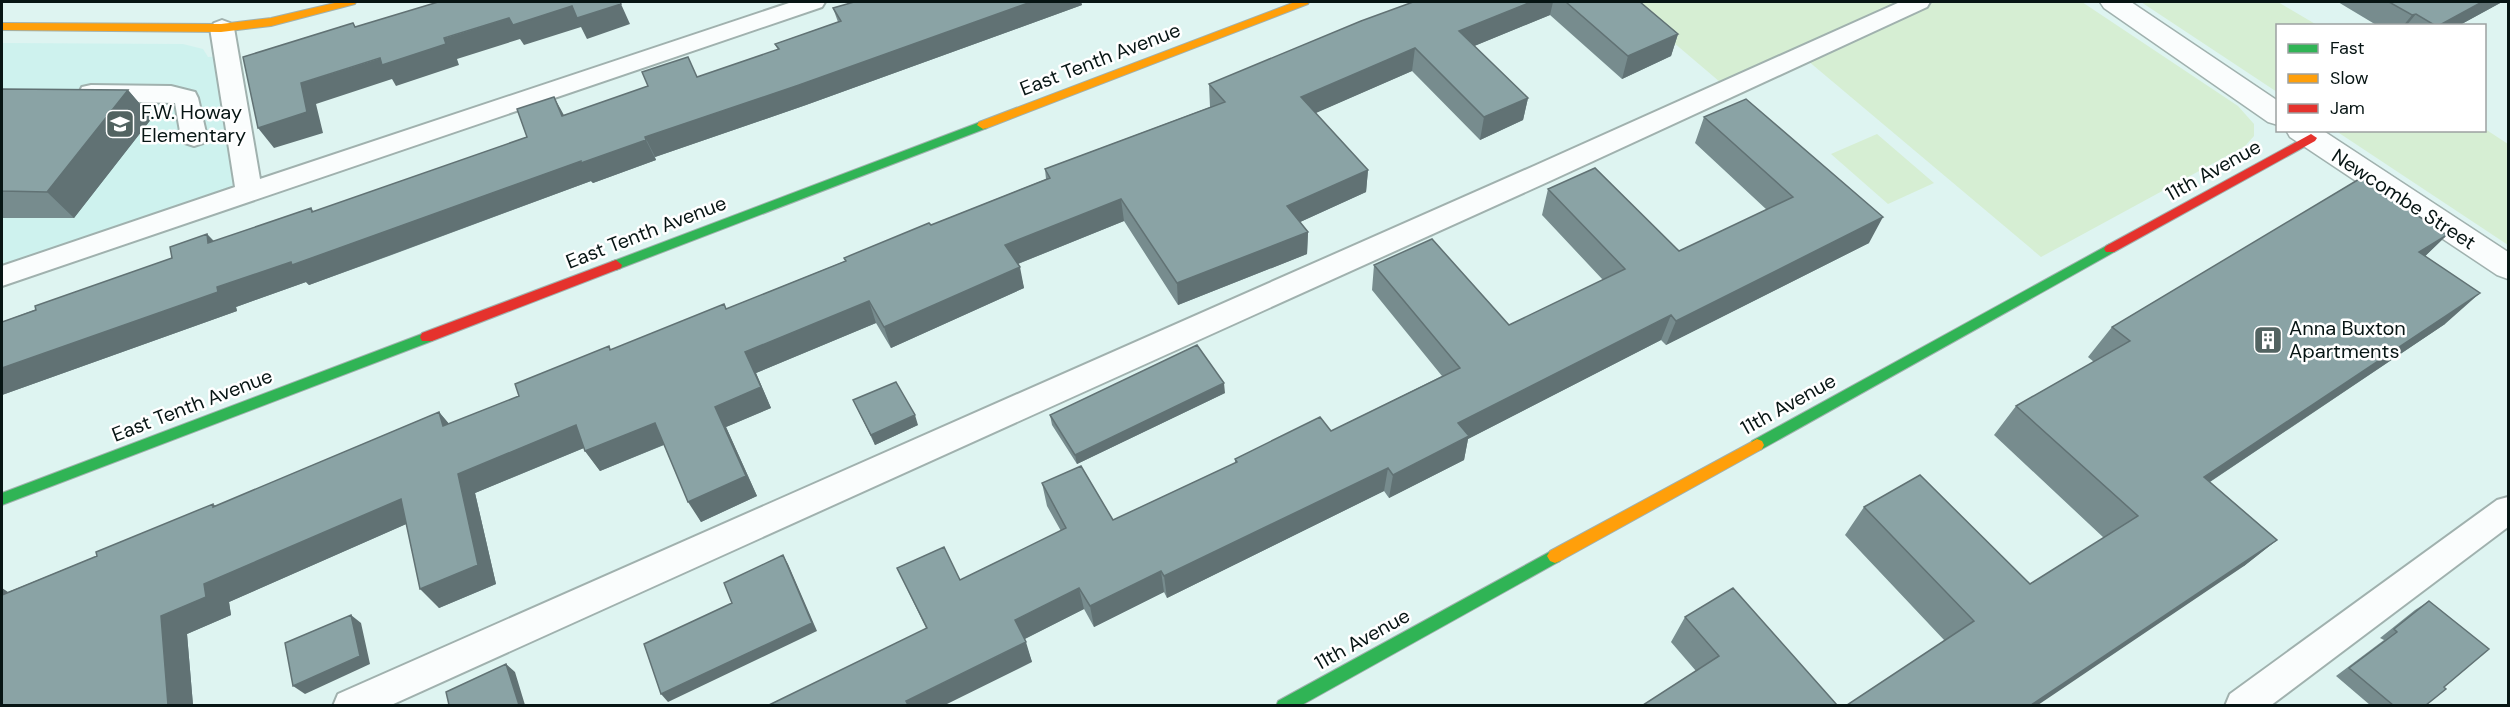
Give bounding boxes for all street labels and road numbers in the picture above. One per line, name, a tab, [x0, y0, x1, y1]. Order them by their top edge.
street label: East Tenth Avenue	[1016, 16, 1184, 102]
street label: 11th Avenue	[2161, 133, 2265, 207]
street label: Newcombe Street	[2327, 143, 2481, 255]
street label: East Tenth Avenue	[562, 189, 730, 275]
street label: East Tenth Avenue	[108, 362, 276, 448]
street label: 11th Avenue	[1736, 367, 1840, 441]
street label: 11th Avenue	[1310, 602, 1414, 676]

